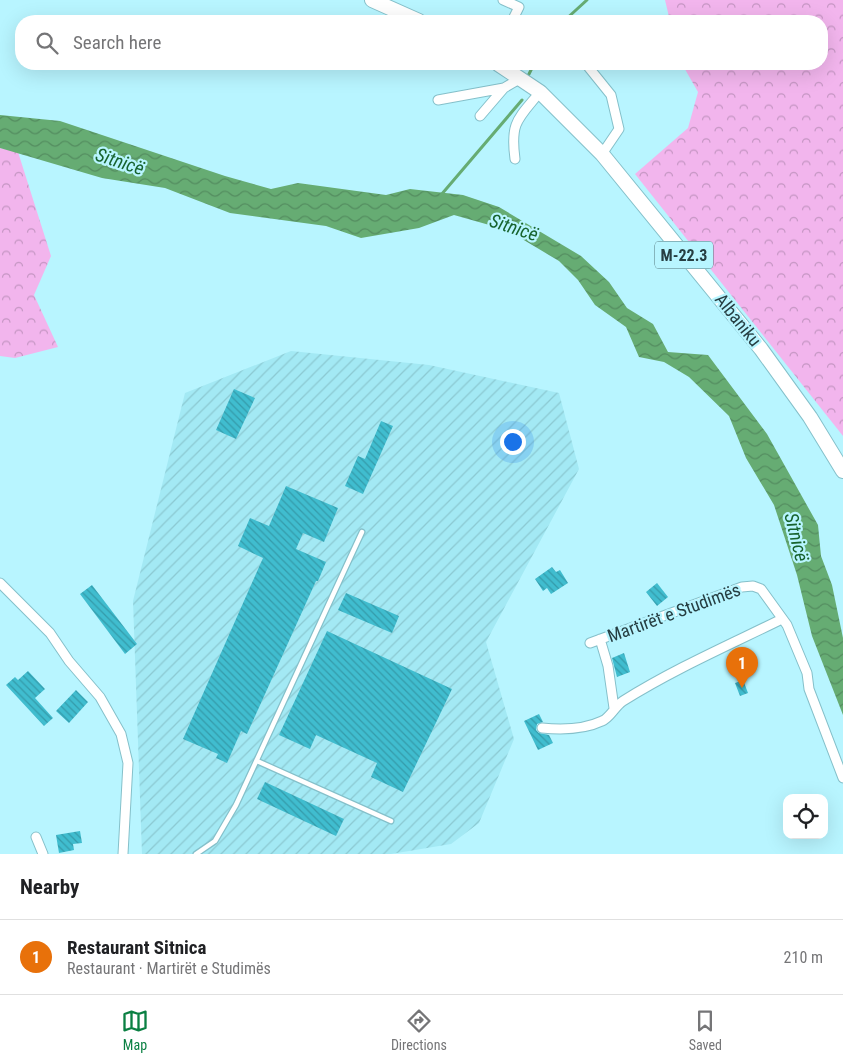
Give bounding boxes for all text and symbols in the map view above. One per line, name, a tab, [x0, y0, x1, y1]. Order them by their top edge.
search box	[15, 15, 828, 70]
icon: search	[33, 29, 61, 57]
text: Search here	[73, 31, 161, 54]
water label: Sitnicë	[93, 143, 147, 180]
water label: Sitnicë	[487, 209, 541, 246]
road number: M-22.3	[655, 242, 713, 268]
street label: Albaniku	[711, 289, 766, 350]
your location	[500, 429, 526, 455]
water label: Sitnicë	[779, 510, 814, 564]
street label: Martirët e Studimës	[604, 579, 743, 646]
pin: 1	[726, 647, 758, 688]
map controls	[783, 794, 828, 839]
button: locate	[783, 794, 828, 839]
text: Nearby	[20, 875, 79, 899]
text: Restaurant Sitnica	[67, 936, 207, 959]
text: 1	[32, 948, 40, 967]
text: 210 m	[784, 948, 823, 967]
text: Restaurant · Martirët e Studimës	[67, 959, 271, 978]
tab: Map	[121, 1007, 149, 1053]
tab: Directions	[391, 1007, 447, 1053]
tab: Saved	[689, 1007, 722, 1053]

